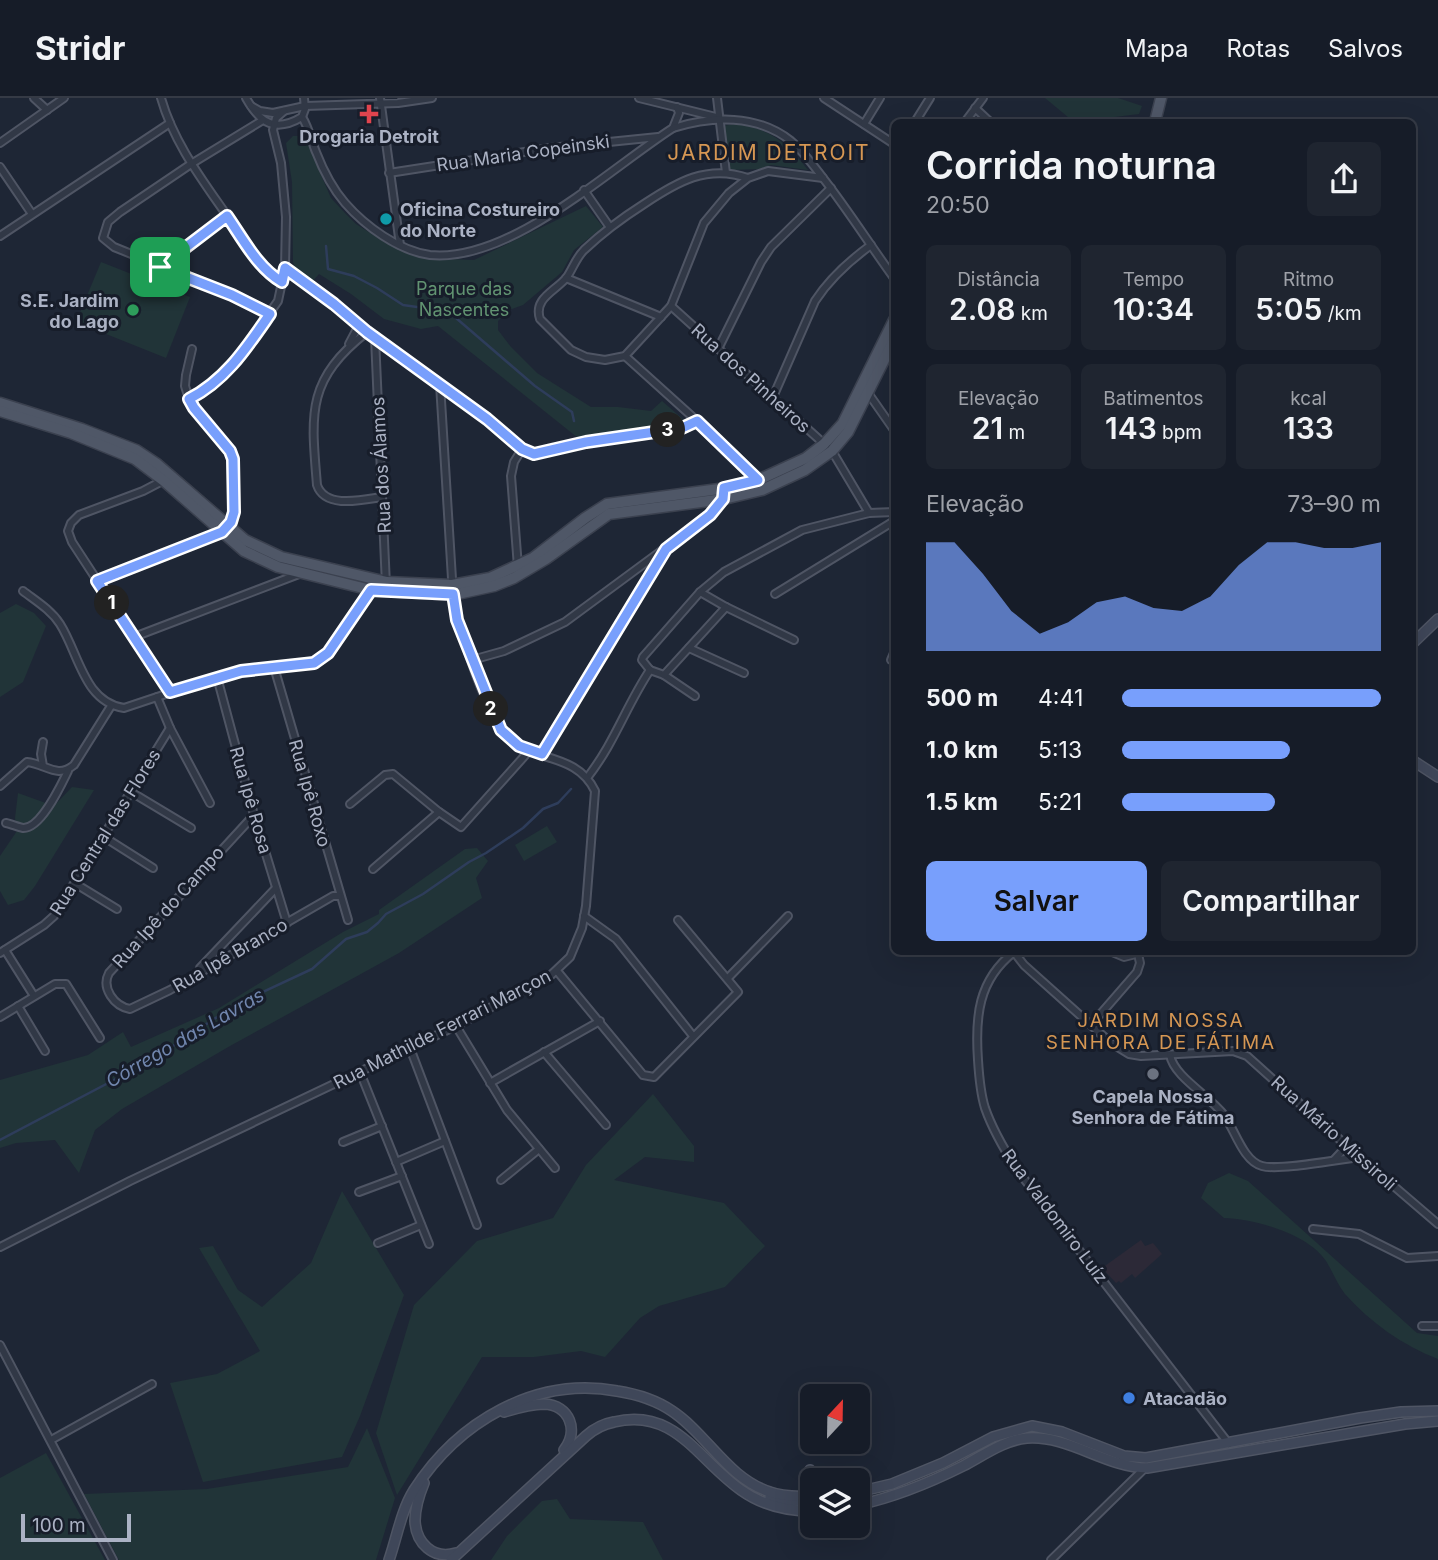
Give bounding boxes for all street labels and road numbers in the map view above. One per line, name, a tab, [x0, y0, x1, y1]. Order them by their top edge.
street label: Rua Maria Copeinski	[435, 130, 611, 176]
street label: Rua dos Pinheiros	[687, 319, 815, 437]
street label: Rua dos Álamos	[366, 396, 395, 534]
street label: Rua Ipê Roxo	[285, 737, 335, 849]
street label: Rua Ipê Rosa	[226, 744, 276, 856]
street label: Rua Central das Flores	[45, 745, 165, 919]
street label: Rua Ipê do Campo	[108, 842, 228, 972]
street label: Rua Ipê Branco	[169, 914, 291, 996]
street label: Rua Mathilde Ferrari Marçon	[330, 965, 554, 1093]
street label: Rua Mário Missiroli	[1267, 1071, 1401, 1195]
street label: Rua Valdomiro Luíz	[998, 1145, 1112, 1287]

